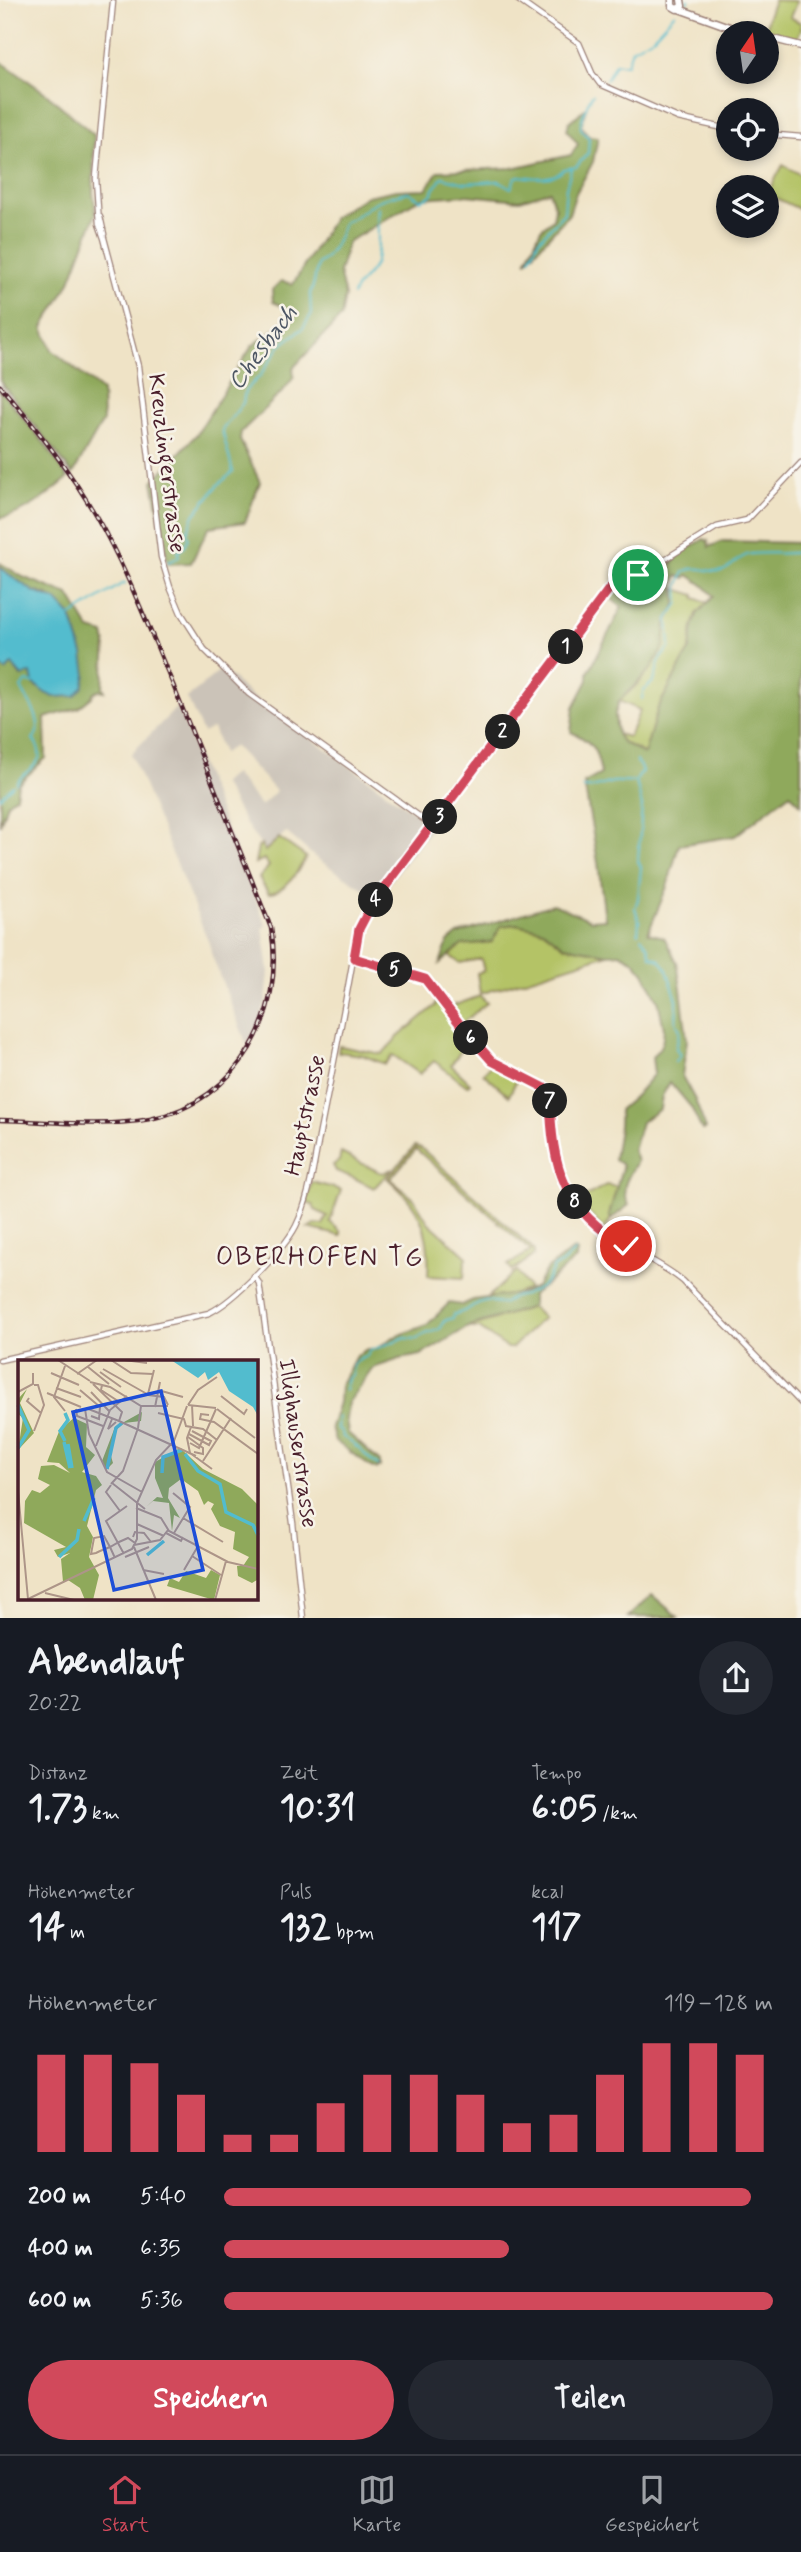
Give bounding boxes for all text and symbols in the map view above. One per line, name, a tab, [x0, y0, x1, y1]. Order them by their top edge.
north arrow	[716, 21, 779, 84]
map controls	[716, 21, 779, 238]
button: locate	[716, 98, 779, 161]
button: layers	[716, 175, 779, 238]
water label: Chesbach	[221, 299, 305, 396]
street label: Kreuzlingerstrasse	[138, 372, 192, 555]
pin	[608, 545, 668, 605]
icon: arrive	[619, 556, 657, 594]
pin: 1	[548, 630, 584, 664]
text: 1	[561, 634, 570, 659]
pin: 2	[486, 714, 520, 750]
text: 2	[498, 719, 507, 744]
pin: 3	[422, 800, 458, 834]
text: 3	[435, 804, 444, 829]
pin: 4	[358, 883, 394, 918]
text: 4	[370, 887, 381, 912]
pin: 5	[378, 953, 412, 988]
text: 5	[389, 957, 400, 982]
pin: 6	[454, 1020, 489, 1056]
text: 6	[466, 1025, 475, 1050]
street label: Hauptstrasse	[279, 1052, 333, 1179]
pin: 7	[532, 1084, 568, 1118]
text: 7	[544, 1088, 555, 1113]
pin: 8	[558, 1184, 592, 1220]
text: 8	[569, 1189, 580, 1214]
pin	[596, 1216, 656, 1276]
icon: check	[607, 1227, 645, 1265]
district label: OBERHOFEN TG	[216, 1241, 424, 1275]
street label: Illighauserstrasse	[270, 1357, 324, 1530]
inset map	[18, 1360, 257, 1600]
text: Abendlauf	[28, 1638, 185, 1687]
button: share	[699, 1641, 773, 1715]
text: 20:22	[28, 1689, 82, 1719]
text: Distanz	[28, 1761, 88, 1786]
text: Zeit	[280, 1761, 318, 1786]
text: Tempo	[531, 1761, 582, 1786]
text: 1.73	[28, 1786, 87, 1832]
text: 10:31	[280, 1786, 356, 1832]
text: 6:05	[531, 1786, 597, 1832]
text: km	[87, 1801, 120, 1826]
text: /km	[597, 1801, 638, 1826]
text: Höhenmeter	[28, 1880, 134, 1905]
text: Puls	[280, 1880, 312, 1905]
text: kcal	[531, 1880, 563, 1905]
text: 14	[28, 1905, 65, 1951]
text: 132	[280, 1905, 331, 1951]
text: 117	[531, 1905, 582, 1951]
text: m	[65, 1920, 85, 1945]
text: bpm	[331, 1920, 374, 1945]
text: Höhenmeter	[28, 1989, 157, 2019]
text: 119–128 m	[664, 1989, 773, 2019]
text: 200 m	[28, 2182, 91, 2212]
text: 5:40	[140, 2182, 186, 2212]
text: 400 m	[28, 2234, 93, 2264]
text: 6:35	[140, 2234, 181, 2264]
text: 600 m	[28, 2286, 91, 2316]
text: 5:36	[140, 2286, 183, 2316]
button: Speichern	[28, 2360, 394, 2440]
button: Teilen	[408, 2360, 773, 2440]
tab: Start	[102, 2471, 149, 2538]
tab: Karte	[353, 2471, 401, 2538]
tab: Gespeichert	[605, 2471, 699, 2538]

